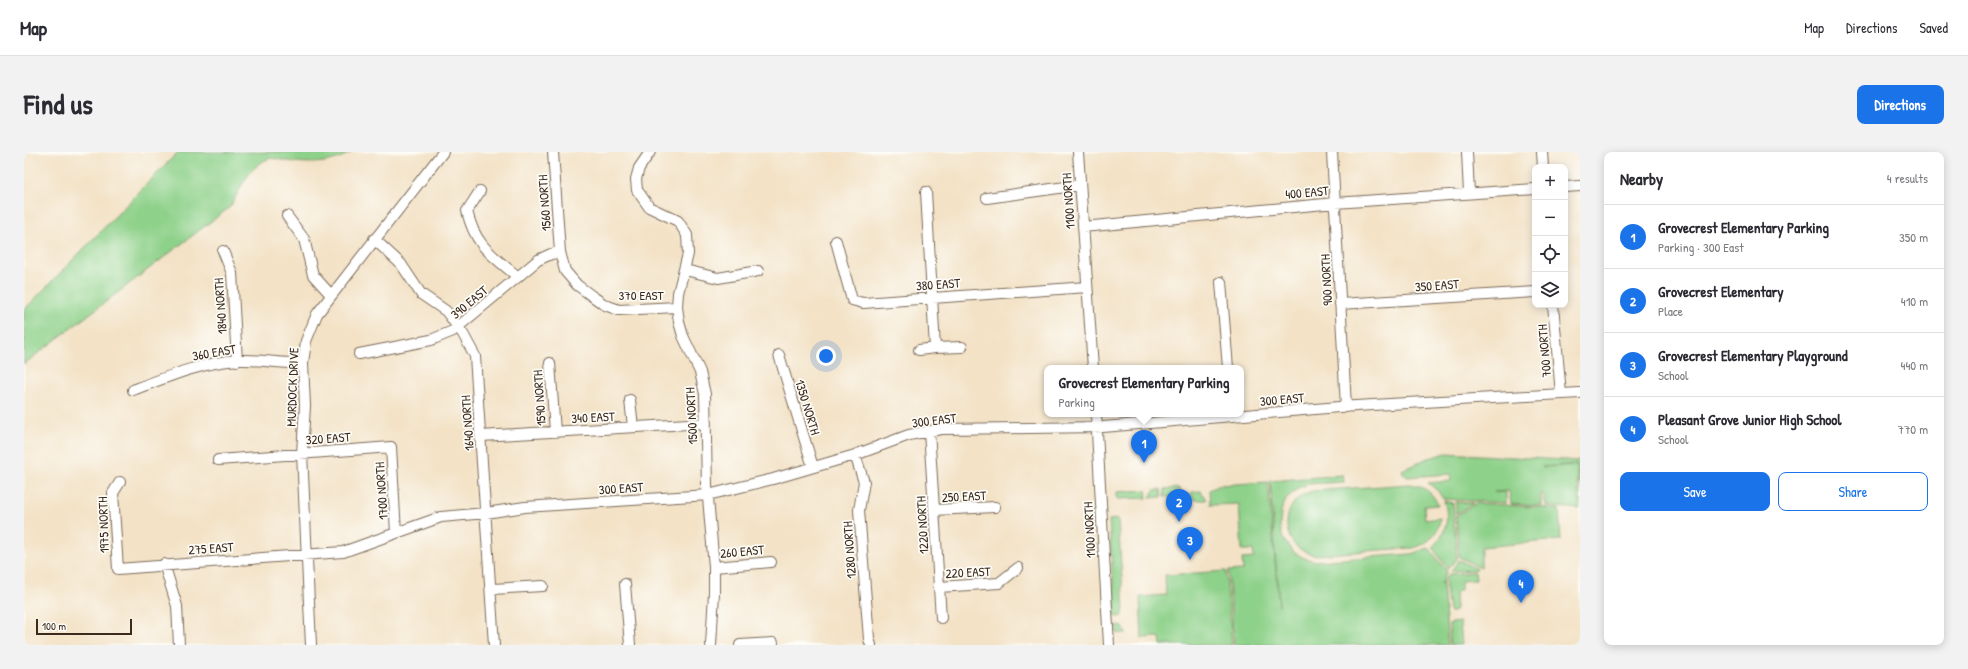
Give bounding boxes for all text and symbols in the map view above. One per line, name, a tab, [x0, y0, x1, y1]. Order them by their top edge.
text: Map	[20, 15, 47, 41]
text: Map	[1804, 18, 1824, 37]
text: Directions	[1846, 18, 1897, 37]
text: Saved	[1919, 18, 1948, 37]
text: Find us	[24, 85, 93, 123]
button: Directions	[1857, 85, 1944, 124]
map controls	[1532, 164, 1568, 308]
button: +	[1532, 164, 1568, 200]
text: Nearby	[1620, 167, 1663, 190]
text: 4 results	[1887, 169, 1928, 187]
street label: 1100 NORTH	[1057, 172, 1079, 230]
street label: 1560 NORTH	[533, 174, 555, 232]
street label: 400 EAST	[1284, 181, 1330, 203]
button: −	[1532, 200, 1568, 236]
text: Grovecrest Elementary Parking	[1658, 217, 1829, 238]
text: 1	[1631, 228, 1635, 246]
text: 350 m	[1899, 228, 1928, 246]
button: locate	[1532, 236, 1568, 272]
text: Parking · 300 East	[1658, 238, 1744, 256]
street label: 900 NORTH	[1316, 254, 1336, 306]
button: layers	[1532, 272, 1568, 308]
street label: 380 EAST	[915, 273, 962, 295]
street label: 350 EAST	[1414, 274, 1461, 296]
street label: 1840 NORTH	[209, 277, 231, 335]
street label: 390 EAST	[447, 281, 492, 323]
text: Grovecrest Elementary	[1658, 281, 1784, 302]
street label: 370 EAST	[618, 286, 665, 304]
text: 2	[1630, 292, 1636, 310]
text: 410 m	[1901, 292, 1928, 310]
text: Place	[1658, 302, 1683, 320]
street label: 700 NORTH	[1533, 324, 1555, 378]
street label: 360 EAST	[191, 339, 238, 365]
text: Grovecrest Elementary Playground	[1658, 345, 1848, 366]
your location	[816, 346, 836, 366]
street label: MURDOCK DRIVE	[282, 347, 302, 427]
text: 3	[1630, 356, 1636, 374]
text: 440 m	[1901, 356, 1928, 374]
popup	[1044, 365, 1244, 417]
text: School	[1658, 366, 1688, 384]
street label: 1590 NORTH	[528, 369, 550, 427]
text: Grovecrest Elementary Parking	[1058, 372, 1230, 393]
street label: 1350 NORTH	[791, 377, 825, 437]
street label: 1500 NORTH	[681, 387, 701, 445]
street label: 300 EAST	[1259, 388, 1306, 410]
text: Parking	[1058, 393, 1095, 411]
street label: 1640 NORTH	[456, 395, 478, 451]
street label: 340 EAST	[571, 407, 616, 427]
street label: 300 EAST	[911, 408, 958, 432]
text: Pleasant Grove Junior High School	[1658, 409, 1841, 430]
text: 4	[1631, 420, 1635, 438]
text: 770 m	[1897, 420, 1928, 438]
street label: 320 EAST	[305, 427, 352, 449]
pin: 1	[1131, 430, 1157, 463]
text: School	[1658, 430, 1688, 448]
street label: 1700 NORTH	[370, 461, 392, 521]
button: Save	[1620, 472, 1770, 511]
button: Share	[1778, 472, 1928, 511]
street label: 300 EAST	[598, 477, 645, 499]
street label: 250 EAST	[941, 486, 988, 506]
pin: 2	[1166, 489, 1192, 522]
street label: 1975 NORTH	[93, 496, 113, 554]
street label: 1220 NORTH	[911, 496, 933, 554]
street label: 1100 NORTH	[1079, 501, 1099, 559]
street label: 1280 NORTH	[838, 521, 860, 579]
pin: 3	[1177, 527, 1203, 560]
street label: 275 EAST	[188, 537, 235, 559]
street label: 260 EAST	[719, 540, 766, 562]
street label: 220 EAST	[945, 562, 992, 582]
pin: 4	[1508, 570, 1534, 603]
scale bar	[36, 617, 132, 636]
text: 100 m	[42, 619, 66, 633]

